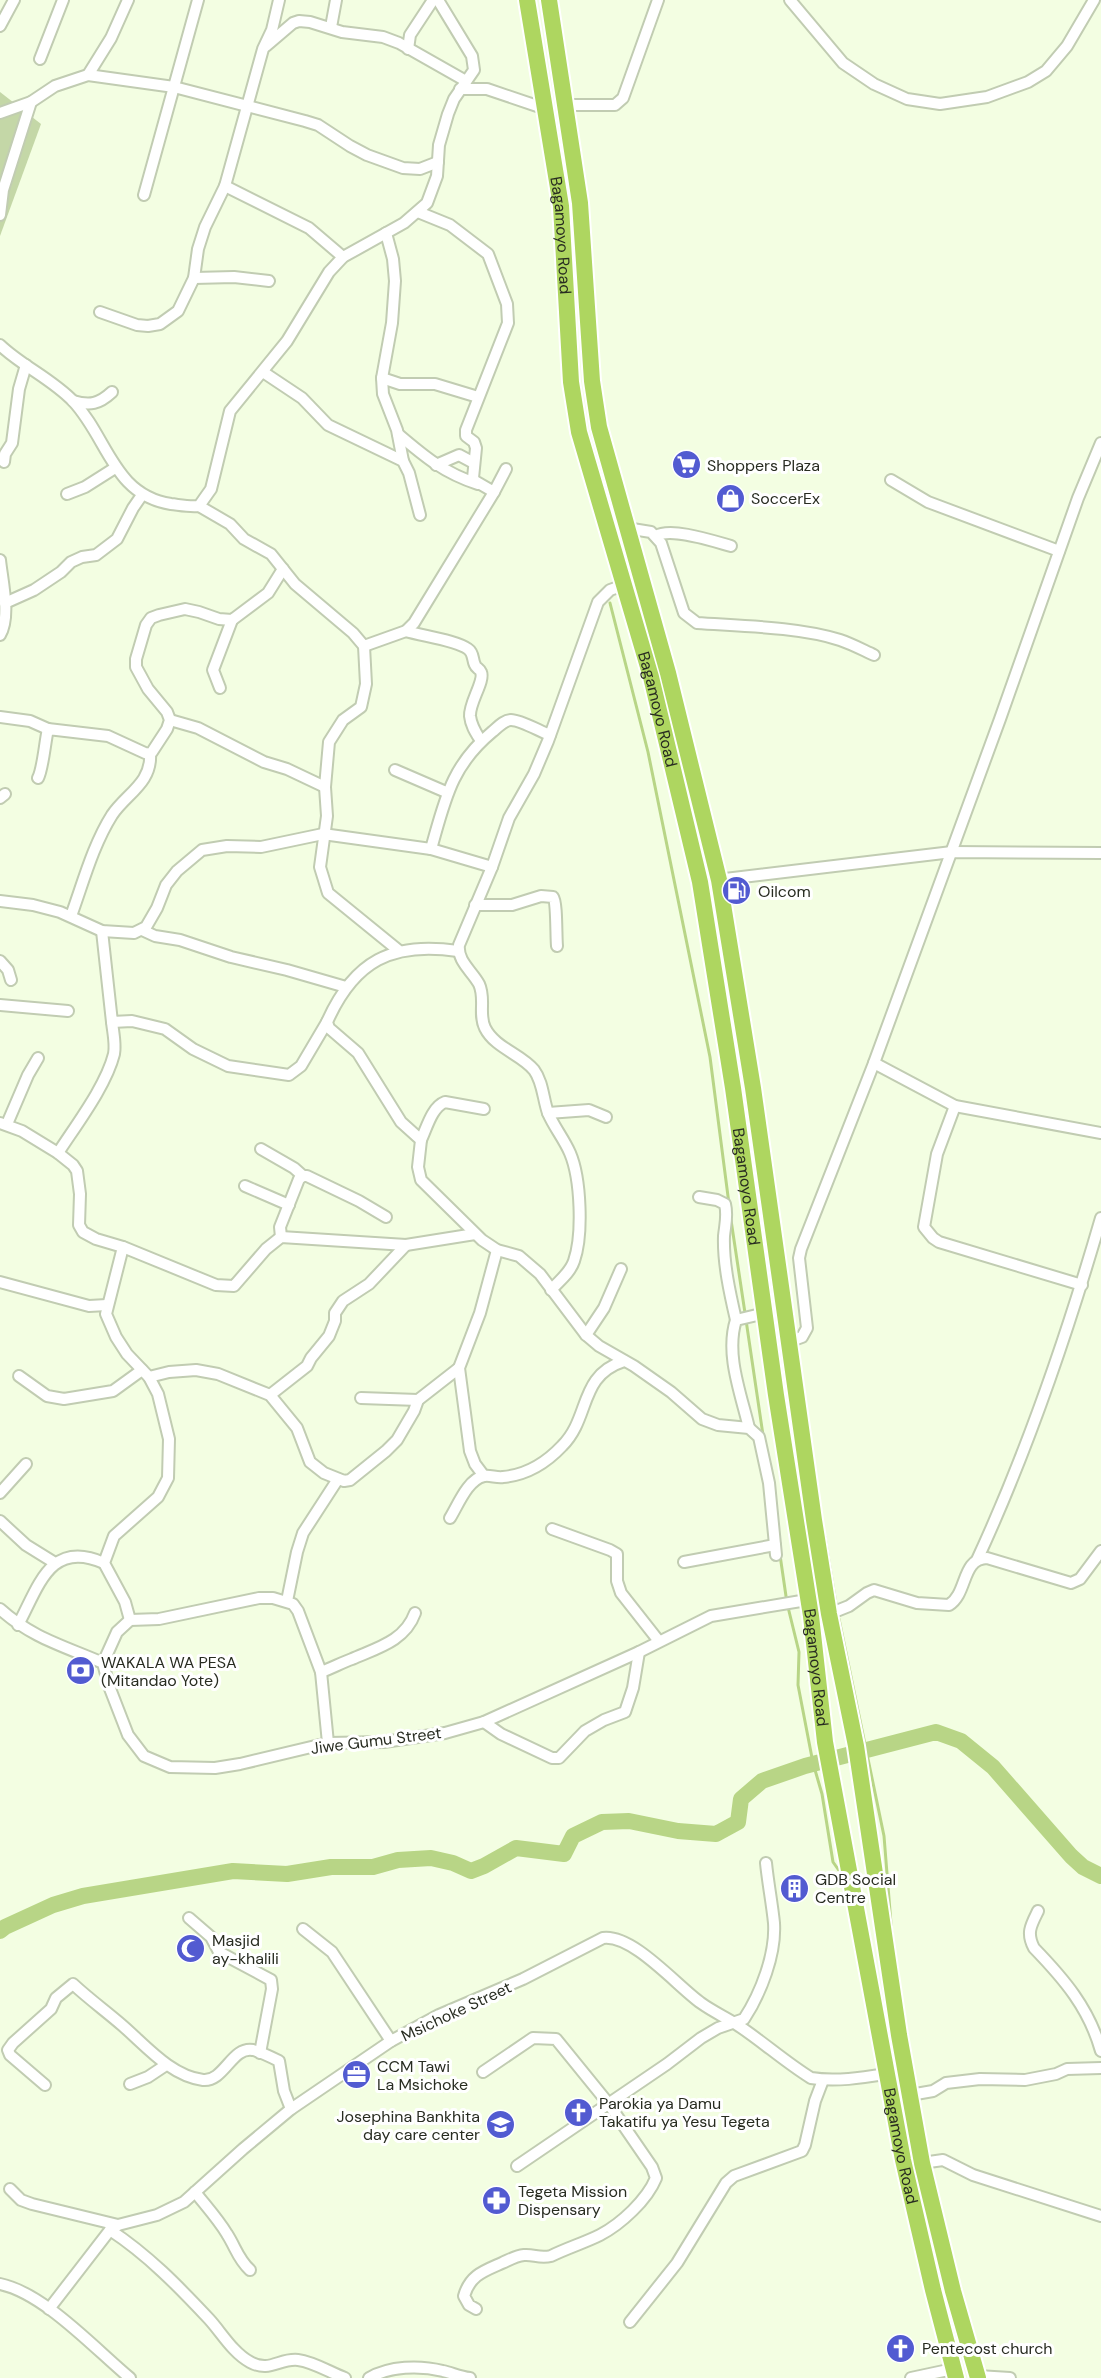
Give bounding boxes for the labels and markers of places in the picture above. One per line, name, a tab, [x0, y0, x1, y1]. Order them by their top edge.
supermarket icon: Shoppers Plaza	[670, 449, 702, 481]
place label: Shoppers Plaza	[707, 455, 820, 476]
shop icon: SoccerEx	[714, 482, 746, 514]
place label: SoccerEx	[751, 488, 820, 509]
fuel station icon: Oilcom	[721, 875, 753, 907]
place label: Oilcom	[758, 881, 811, 902]
place label: WAKALA WA PESA (Mitandao Yote)	[101, 1652, 237, 1691]
bank icon: WAKALA WA PESA (Mitandao Yote)	[64, 1655, 96, 1687]
place label: GDB Social Centre	[815, 1869, 896, 1908]
building icon: GDB Social Centre	[778, 1872, 810, 1904]
place label: Masjid ay-khalili	[212, 1930, 279, 1969]
mosque icon: Masjid ay-khalili	[175, 1933, 207, 1965]
place label: CCM Tawi La Msichoke	[377, 2056, 468, 2095]
office icon: CCM Tawi La Msichoke	[340, 2059, 372, 2091]
place label: Parokia ya Damu Takatifu ya Yesu Tegeta	[599, 2093, 770, 2132]
church icon: Parokia ya Damu Takatifu ya Yesu Tegeta	[562, 2096, 594, 2128]
place label: Josephina Bankhita day care center	[337, 2106, 480, 2145]
school or university icon: Josephina Bankhita day care center	[485, 2109, 517, 2141]
place label: Tegeta Mission Dispensary	[518, 2181, 627, 2220]
pharmacy icon: Tegeta Mission Dispensary	[481, 2184, 513, 2216]
church icon: Pentecost church	[885, 2332, 917, 2364]
place label: Pentecost church	[922, 2338, 1053, 2359]

